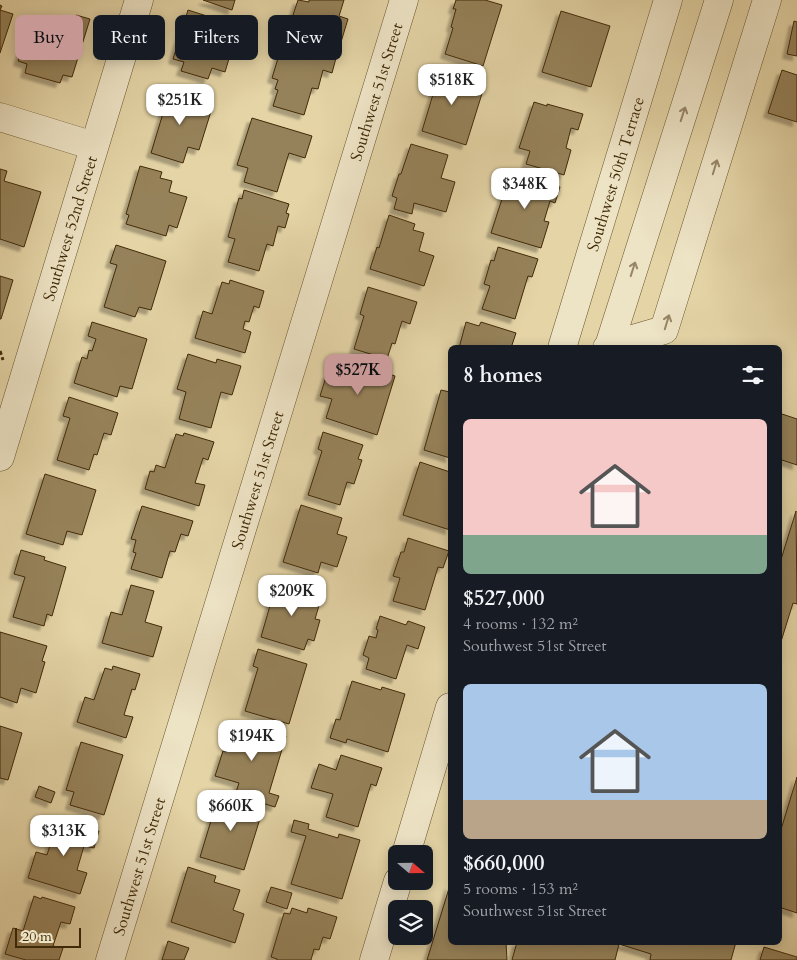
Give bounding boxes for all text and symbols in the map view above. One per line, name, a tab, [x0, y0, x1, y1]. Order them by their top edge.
chip: Buy	[15, 15, 83, 60]
chip: Rent	[93, 15, 165, 60]
chip: Filters	[175, 15, 258, 60]
chip: New	[268, 15, 342, 60]
street label: Southwest 51st Street	[345, 20, 408, 164]
pin: $518K	[417, 64, 487, 106]
text: $518K	[429, 69, 475, 91]
pin: $251K	[145, 84, 215, 126]
text: $251K	[157, 89, 203, 111]
street label: Southwest 50th Terrace	[582, 94, 650, 254]
one-way arrow	[678, 106, 688, 122]
street label: Southwest 52nd Street	[38, 153, 103, 304]
one-way arrow	[711, 159, 721, 175]
pin: $348K	[490, 168, 560, 210]
text: $348K	[502, 173, 548, 195]
one-way arrow	[629, 261, 639, 277]
one-way arrow	[663, 314, 672, 330]
pin: $527K	[323, 354, 393, 396]
text: $527K	[335, 359, 381, 381]
text: 8 homes	[463, 361, 542, 390]
icon: filters	[739, 361, 767, 389]
street label: Southwest 51st Street	[226, 408, 290, 552]
icon: home	[570, 451, 660, 541]
pin: $209K	[257, 574, 327, 617]
text: $209K	[269, 580, 315, 602]
text: $527,000	[463, 584, 544, 613]
text: 4 rooms · 132 m²	[463, 613, 578, 635]
text: Southwest 51st Street	[463, 635, 607, 657]
icon: home	[570, 716, 660, 806]
pin: $194K	[217, 720, 287, 762]
text: $194K	[229, 725, 275, 747]
pin: $660K	[196, 790, 266, 832]
street label: Southwest 51st Street	[108, 795, 171, 939]
text: $660K	[208, 795, 254, 817]
pin: $313K	[29, 814, 99, 857]
text: $313K	[41, 820, 87, 842]
north arrow	[388, 845, 432, 890]
map controls	[388, 845, 433, 945]
text: $660,000	[463, 849, 544, 878]
text: 5 rooms · 153 m²	[463, 878, 578, 900]
button: layers	[388, 900, 433, 945]
text: Southwest 51st Street	[463, 900, 607, 922]
scale bar	[15, 925, 81, 948]
text: 20 m	[22, 927, 52, 946]

